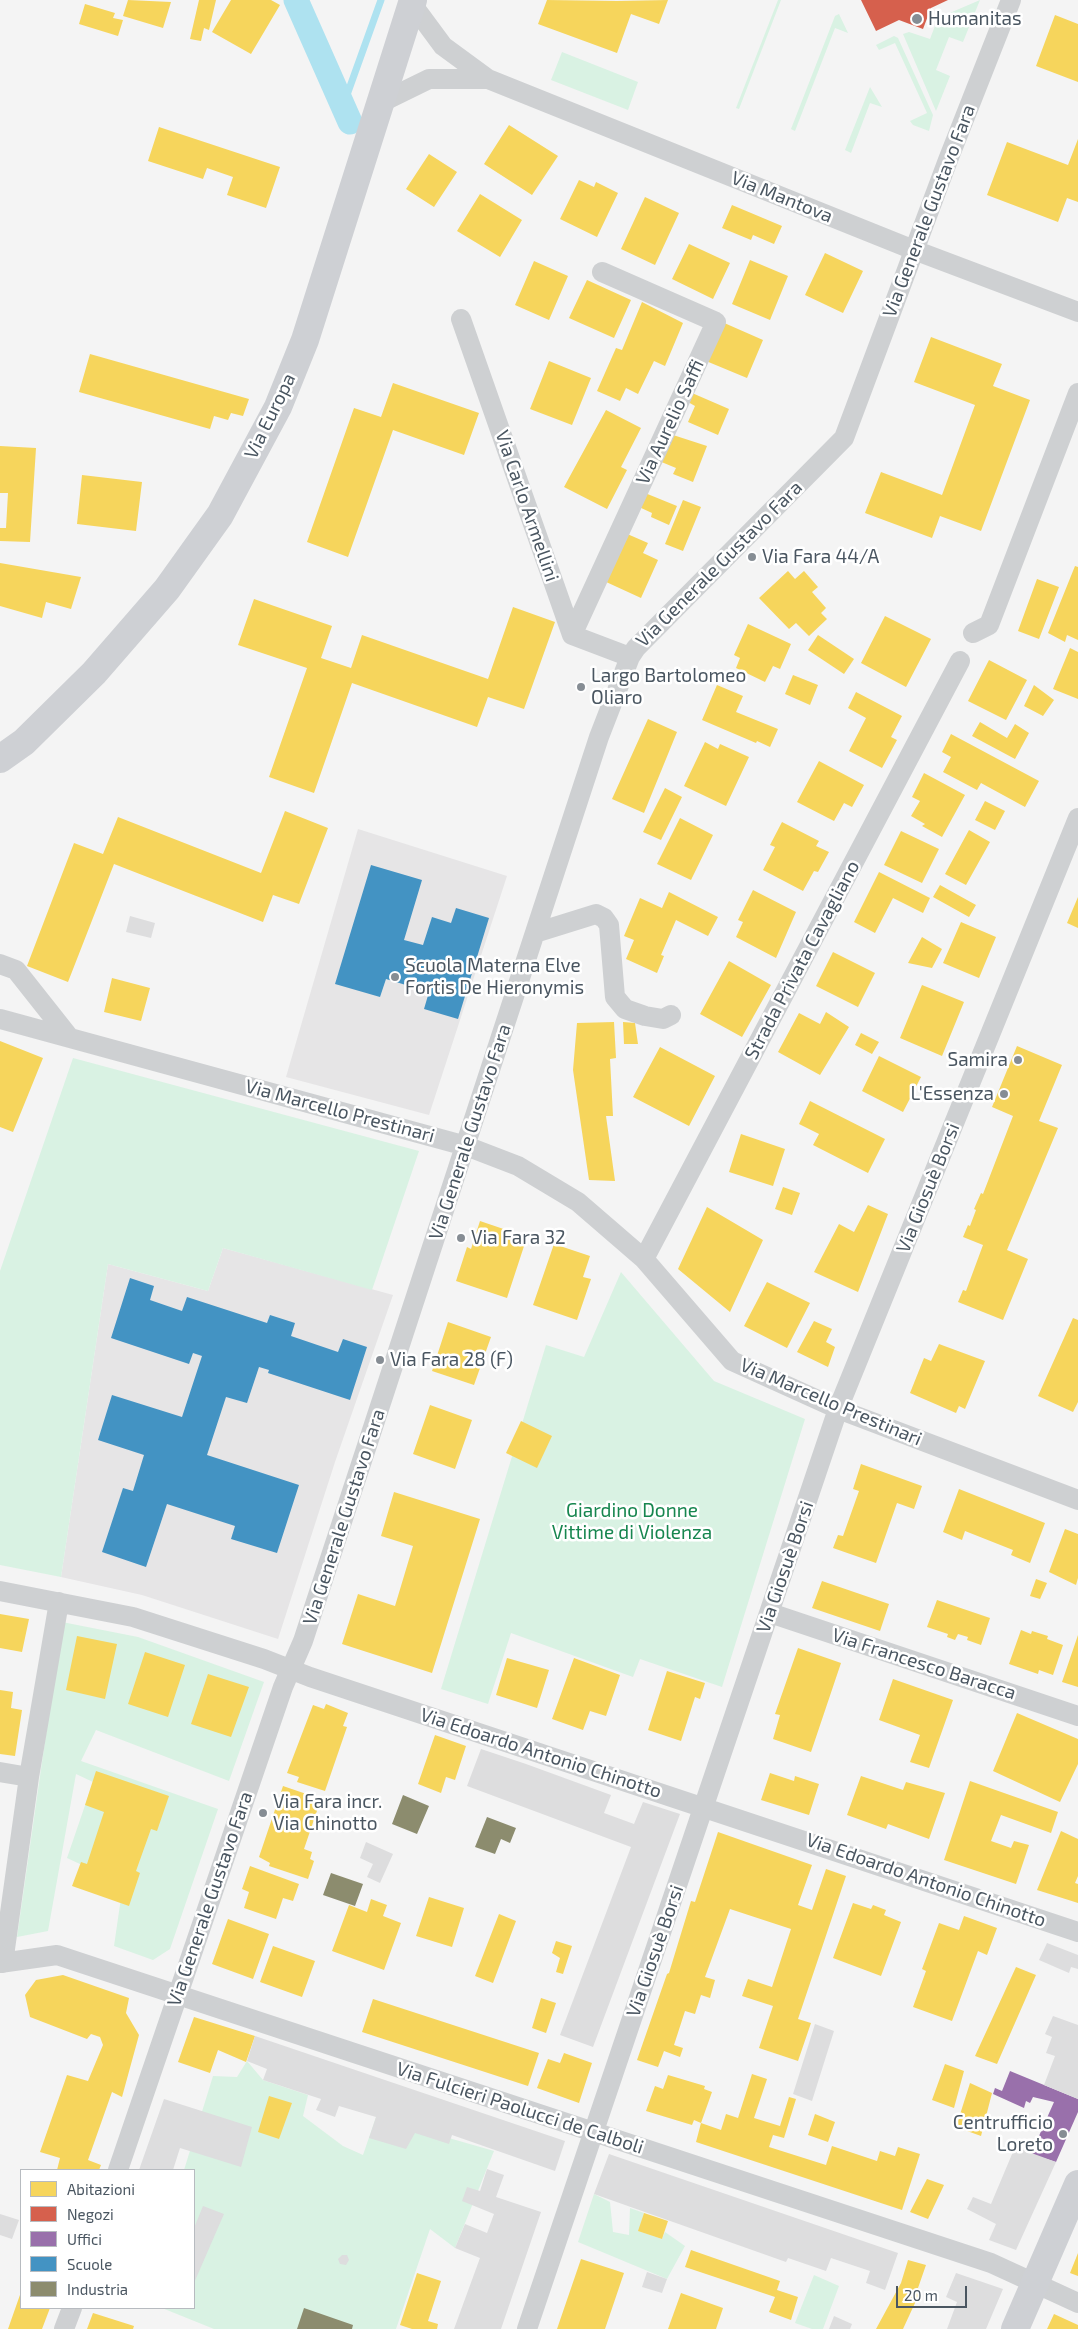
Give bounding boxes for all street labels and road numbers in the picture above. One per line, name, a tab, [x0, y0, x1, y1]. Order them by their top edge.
street label: Via Generale Gustavo Fara	[878, 102, 980, 320]
street label: Via Mantova	[728, 166, 836, 228]
street label: Via Aurelio Saffi	[631, 356, 709, 488]
street label: Via Europa	[240, 370, 300, 462]
street label: Via Carlo Armellini	[490, 427, 564, 585]
street label: Via Generale Gustavo Fara	[631, 476, 807, 652]
street label: Strada Privata Cavagliano	[740, 857, 864, 1063]
street label: Via Generale Gustavo Fara	[424, 1021, 516, 1243]
street label: Via Marcello Prestinari	[243, 1075, 437, 1147]
street label: Via Giosuè Borsi	[892, 1120, 964, 1256]
street label: Via Marcello Prestinari	[737, 1353, 925, 1451]
street label: Via Generale Gustavo Fara	[298, 1406, 390, 1628]
street label: Via Giosuè Borsi	[752, 1498, 818, 1636]
street label: Via Francesco Baracca	[829, 1623, 1019, 1705]
street label: Via Edoardo Antonio Chinotto	[417, 1703, 665, 1803]
street label: Via Generale Gustavo Fara	[162, 1789, 258, 2009]
street label: Via Edoardo Antonio Chinotto	[803, 1828, 1049, 1932]
street label: Via Giosuè Borsi	[622, 1882, 688, 2020]
street label: Via Fulcieri Paolucci de Calboli	[394, 2057, 646, 2159]

